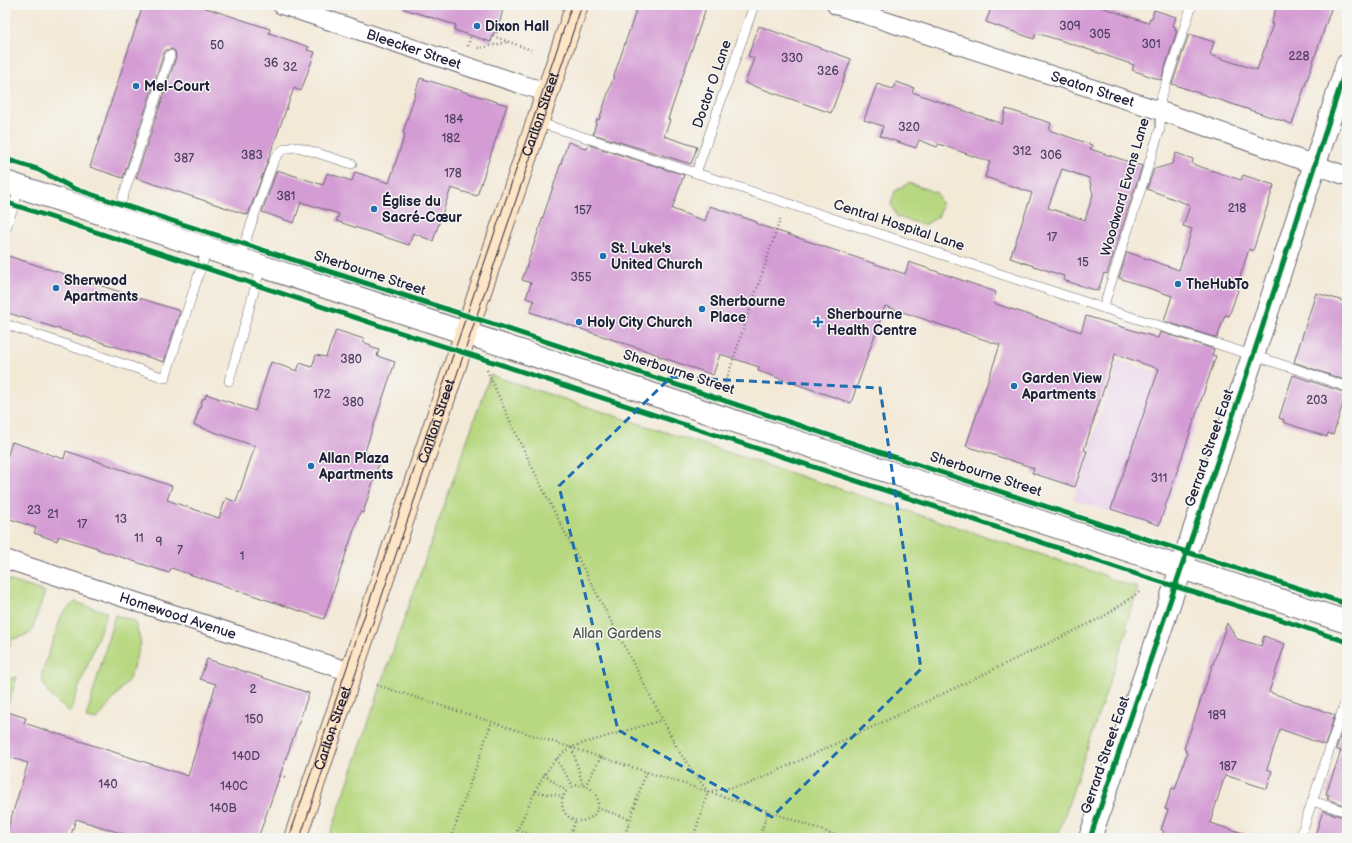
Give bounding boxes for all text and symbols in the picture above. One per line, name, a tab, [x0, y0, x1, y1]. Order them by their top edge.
place label: Dixon Hall	[485, 18, 549, 35]
house number: 309	[1059, 19, 1081, 34]
marker: Dixon Hall	[472, 21, 482, 31]
street label: Bleecker Street	[364, 25, 464, 73]
house number: 305	[1089, 27, 1111, 42]
house number: 301	[1141, 37, 1161, 52]
house number: 50	[210, 38, 224, 53]
street label: Doctor O Lane	[689, 38, 735, 130]
house number: 228	[1288, 49, 1310, 64]
house number: 330	[781, 51, 803, 66]
house number: 36	[264, 56, 278, 71]
house number: 32	[283, 60, 297, 75]
house number: 326	[817, 64, 839, 79]
street label: Seaton Street	[1049, 67, 1137, 110]
street label: Carlton Street	[518, 69, 562, 159]
place label: Mel-Court	[144, 78, 210, 95]
marker: Mel-Court	[131, 81, 141, 91]
house number: 184	[445, 112, 464, 127]
street label: Woodward Evans Lane	[1097, 116, 1153, 258]
house number: 320	[898, 120, 920, 135]
house number: 182	[442, 131, 460, 146]
house number: 312	[1012, 144, 1032, 159]
house number: 383	[241, 148, 263, 163]
house number: 306	[1040, 148, 1062, 163]
house number: 387	[174, 151, 194, 166]
house number: 178	[444, 166, 462, 181]
house number: 381	[276, 189, 296, 204]
place label: Église du Sacré-Cœur	[382, 191, 462, 226]
street label: Central Hospital Lane	[831, 196, 967, 254]
house number: 218	[1228, 201, 1246, 216]
house number: 157	[574, 203, 592, 218]
marker: Église du Sacré-Cœur	[369, 204, 379, 214]
house number: 17	[1047, 230, 1057, 245]
place label: St. Luke's United Church	[611, 240, 703, 273]
street label: Sherbourne Street	[312, 247, 429, 299]
marker: St. Luke's United Church	[598, 251, 608, 261]
house number: 15	[1077, 255, 1089, 270]
house number: 355	[570, 270, 592, 285]
place label: Sherwood Apartments	[63, 272, 138, 305]
place label: TheHubTo	[1186, 276, 1249, 293]
marker: TheHubTo	[1173, 279, 1183, 289]
marker: Sherwood Apartments	[51, 283, 61, 293]
place label: Sherbourne Place	[710, 293, 785, 326]
marker: Sherbourne Place	[697, 304, 707, 314]
place label: Sherbourne Health Centre	[827, 306, 917, 339]
place label: Holy City Church	[587, 314, 692, 331]
marker: Sherbourne Health Centre	[812, 316, 824, 328]
marker: Holy City Church	[574, 317, 584, 327]
street label: Sherbourne Street	[621, 346, 738, 398]
house number: 380	[340, 352, 362, 367]
place label: Garden View Apartments	[1021, 370, 1103, 403]
street label: Carlton Street	[414, 376, 458, 466]
marker: Garden View Apartments	[1009, 381, 1019, 391]
street label: Gerrard Street East	[1181, 386, 1237, 509]
house number: 172	[313, 387, 331, 402]
house number: 203	[1306, 393, 1328, 408]
house number: 380	[342, 395, 364, 410]
street label: Sherbourne Street	[928, 448, 1045, 500]
place label: Allan Plaza Apartments	[318, 450, 393, 483]
marker: Allan Plaza Apartments	[306, 461, 316, 471]
house number: 311	[1151, 471, 1167, 486]
house number: 23	[27, 503, 41, 518]
house number: 21	[47, 507, 59, 522]
house number: 13	[115, 512, 127, 527]
house number: 17	[77, 517, 87, 532]
house number: 11	[134, 531, 144, 546]
house number: 9	[156, 535, 163, 550]
house number: 7	[177, 543, 183, 558]
house number: 1	[240, 549, 244, 564]
street label: Homewood Avenue	[117, 588, 239, 643]
park label: Allan Gardens	[573, 625, 661, 642]
house number: 2	[249, 682, 257, 697]
street label: Carlton Street	[310, 683, 355, 772]
street label: Gerrard Street East	[1077, 693, 1133, 816]
house number: 189	[1208, 708, 1226, 723]
house number: 150	[245, 712, 263, 727]
house number: 140D	[232, 749, 260, 764]
house number: 187	[1219, 759, 1237, 774]
house number: 140	[98, 777, 118, 792]
house number: 140C	[220, 779, 248, 794]
house number: 140B	[209, 801, 237, 816]

